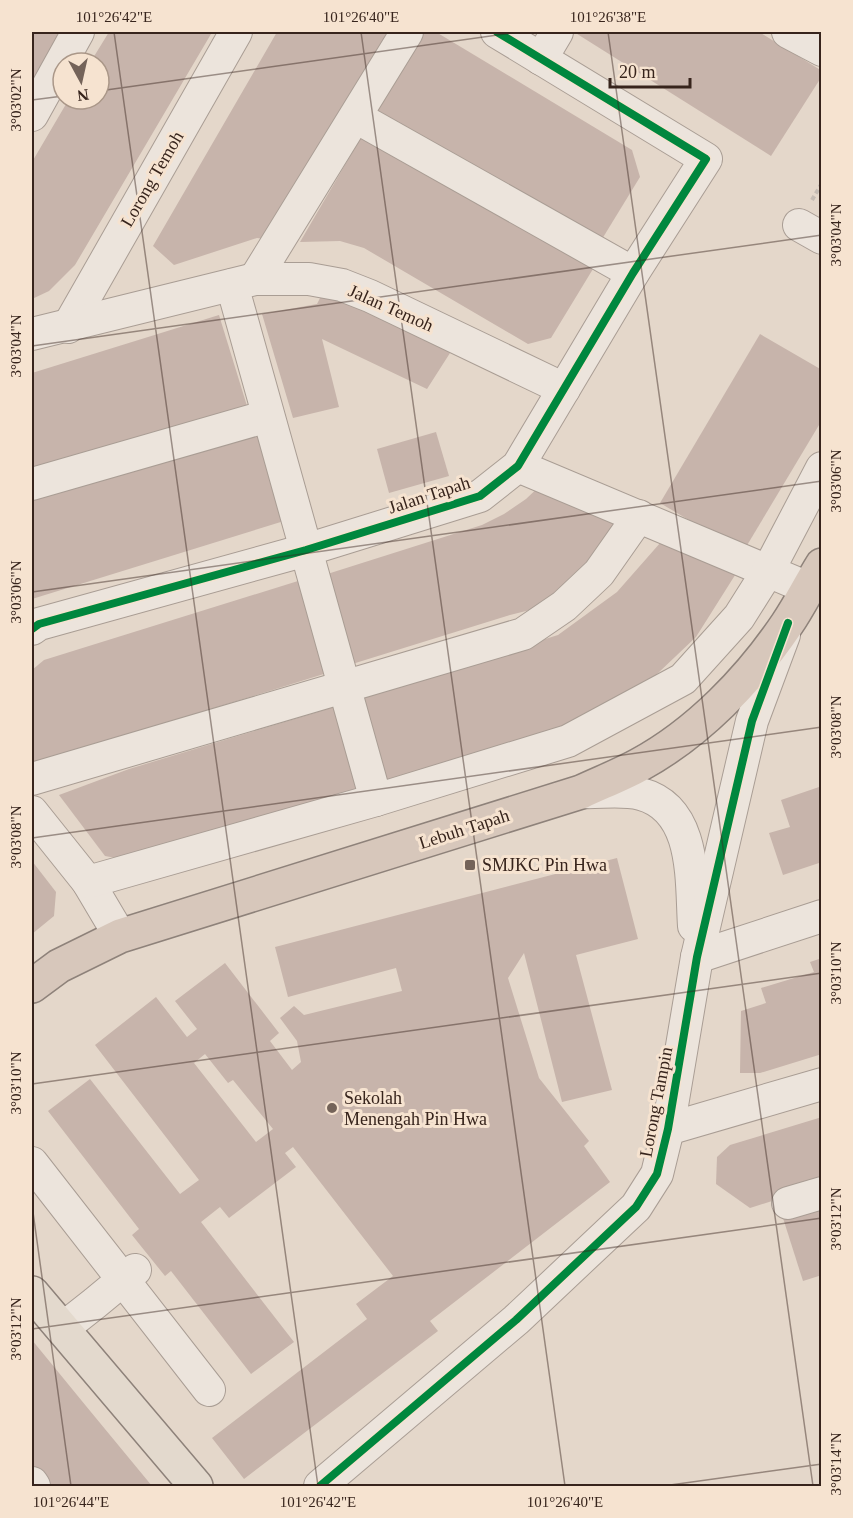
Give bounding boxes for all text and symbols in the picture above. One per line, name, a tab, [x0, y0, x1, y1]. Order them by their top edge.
text: 101°26'42"E	[76, 9, 152, 25]
text: 101°26'40"E	[323, 9, 399, 25]
text: 101°26'38"E	[570, 9, 646, 25]
north arrow	[51, 51, 111, 111]
scale bar	[610, 51, 690, 89]
text: 20 m	[619, 62, 656, 82]
text: 3°03'02"N	[8, 68, 24, 132]
text: N	[76, 86, 90, 105]
street label: Lorong Temoh	[117, 128, 187, 230]
text: 3°03'04"N	[828, 203, 844, 267]
street label: Jalan Temoh	[345, 280, 437, 336]
text: 3°03'04"N	[8, 314, 24, 378]
text: 3°03'06"N	[828, 449, 844, 513]
street label: Jalan Tapah	[386, 472, 472, 518]
text: 3°03'06"N	[8, 560, 24, 624]
text: 3°03'08"N	[828, 695, 844, 759]
text: 3°03'08"N	[8, 805, 24, 869]
street label: Lebuh Tapah	[416, 805, 512, 853]
place label: SMJKC Pin Hwa	[482, 855, 607, 875]
marker: SMJKC Pin Hwa	[463, 858, 477, 872]
text: 3°03'10"N	[828, 941, 844, 1005]
street label: Lorong Tampin	[636, 1045, 676, 1159]
text: 3°03'10"N	[8, 1051, 24, 1115]
place label: Sekolah Menengah Pin Hwa	[344, 1088, 487, 1129]
marker: Sekolah Menengah Pin Hwa	[325, 1101, 339, 1115]
text: 3°03'12"N	[828, 1187, 844, 1251]
text: 3°03'12"N	[8, 1297, 24, 1361]
text: 3°03'14"N	[828, 1432, 844, 1496]
text: 101°26'44"E	[33, 1494, 109, 1510]
text: 101°26'42"E	[280, 1494, 356, 1510]
text: 101°26'40"E	[527, 1494, 603, 1510]

